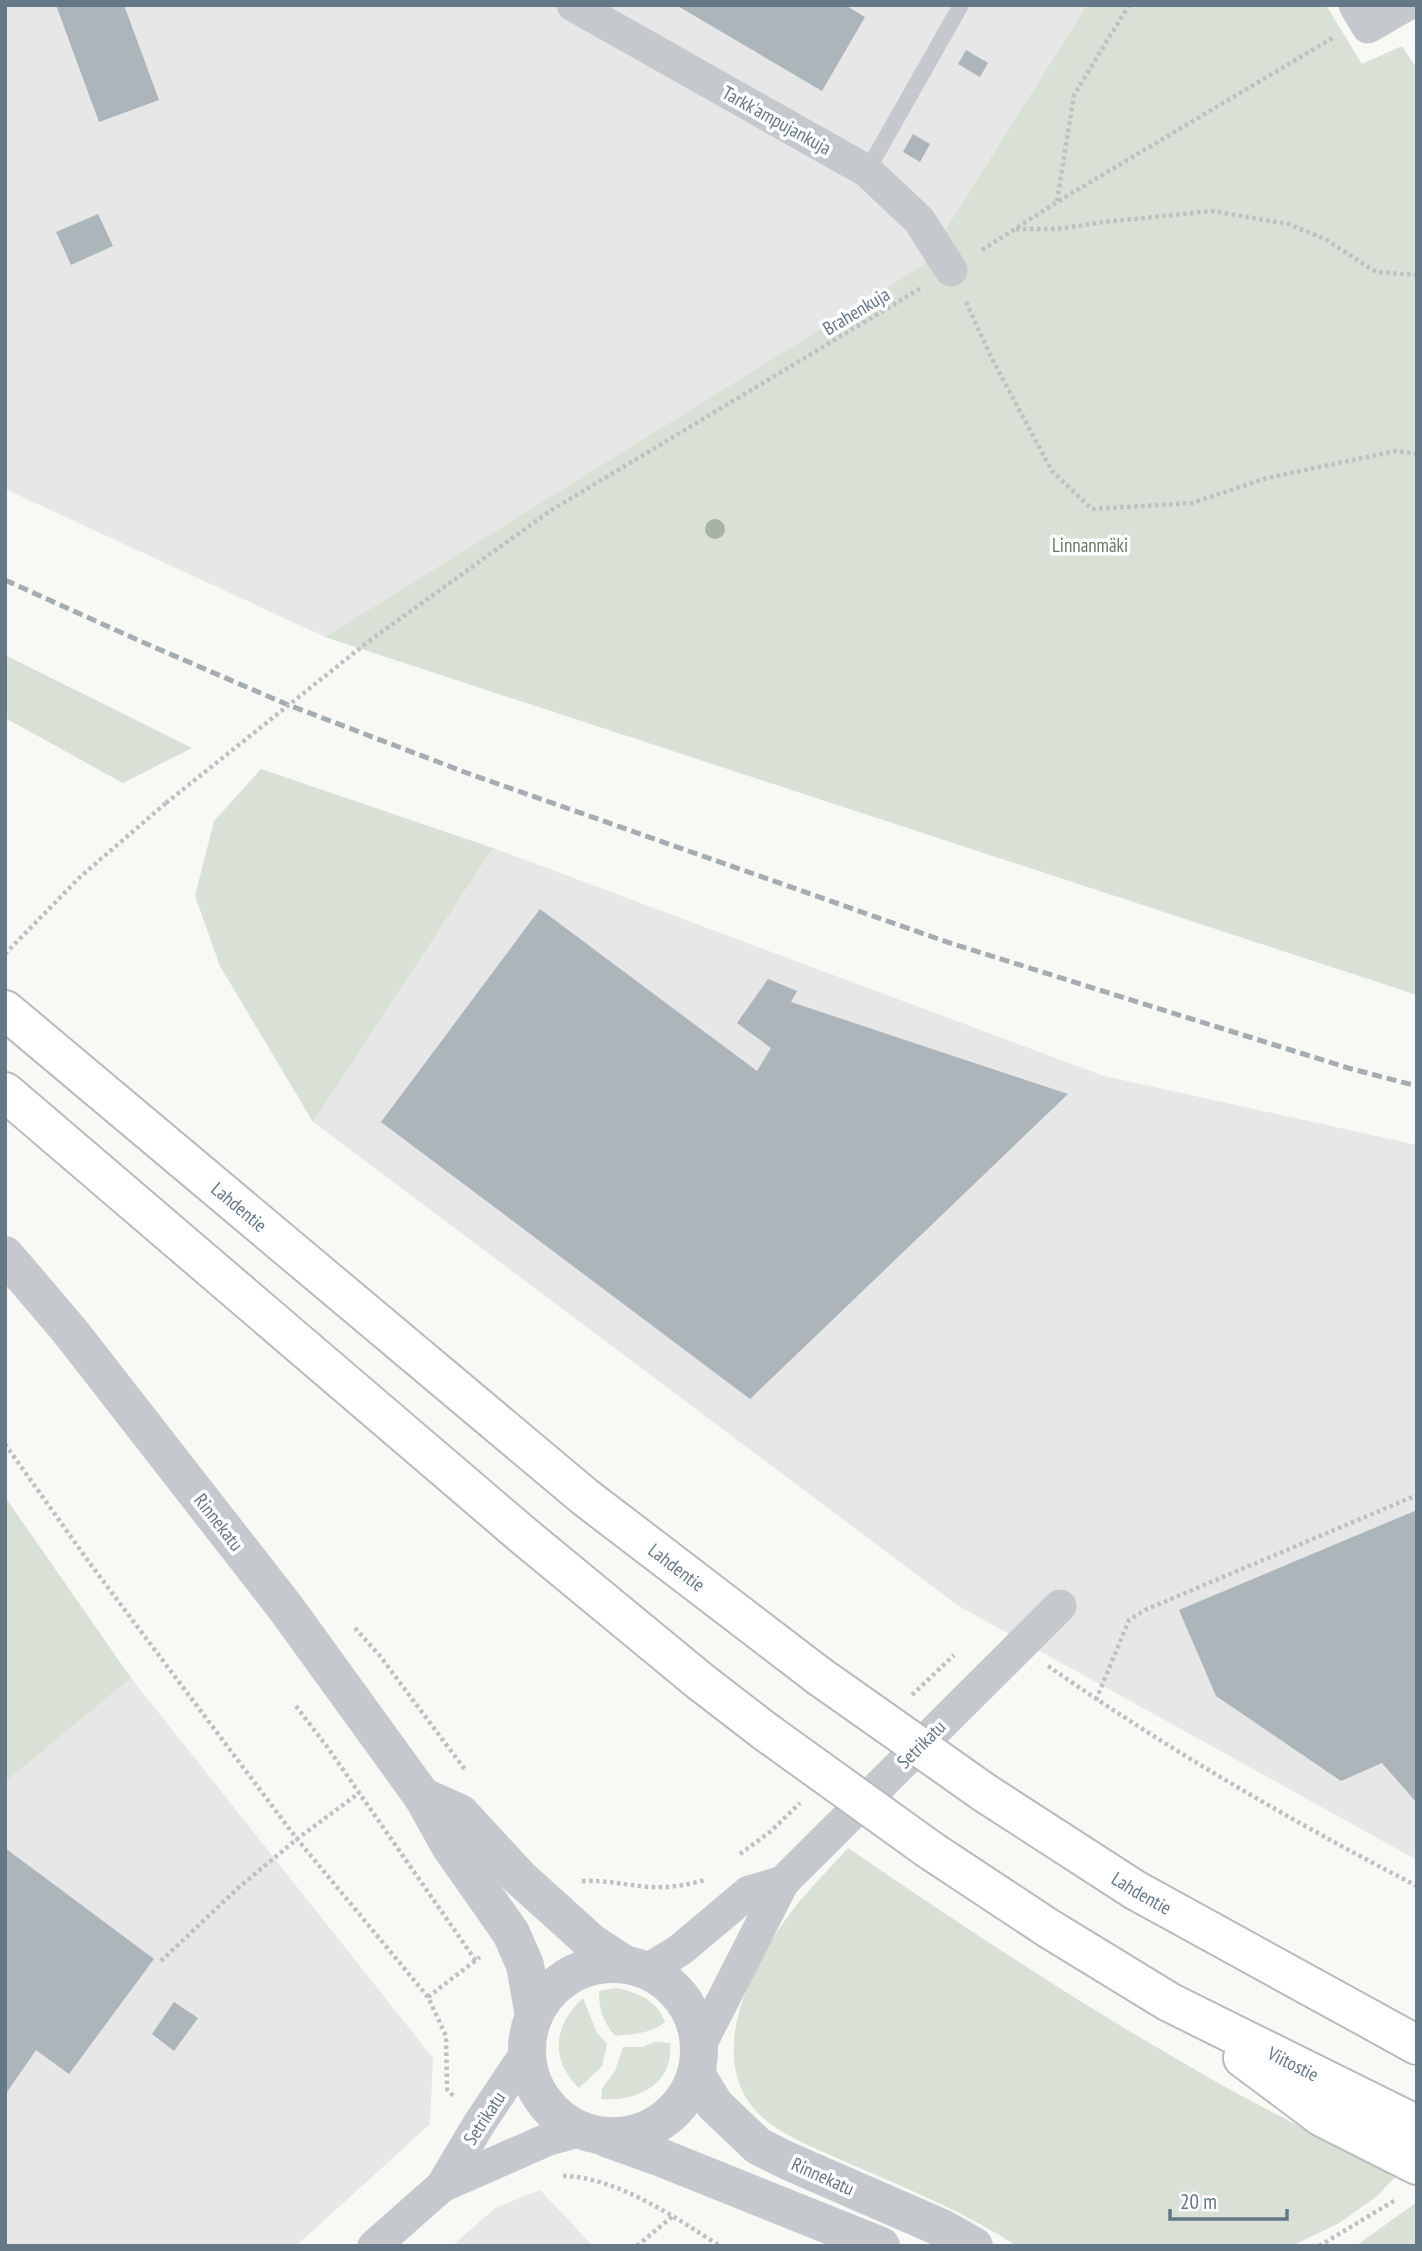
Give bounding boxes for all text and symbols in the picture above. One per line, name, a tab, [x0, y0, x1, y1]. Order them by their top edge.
street label: Tarkk'ampujankuja	[718, 80, 836, 160]
street label: Brahenkuja	[818, 282, 894, 340]
park label: Linnanmäki	[1052, 533, 1128, 557]
street label: Lahdentie	[207, 1177, 272, 1237]
street label: Rinnekatu	[189, 1489, 249, 1555]
street label: Lahdentie	[644, 1538, 710, 1597]
street label: Setrikatu	[892, 1715, 950, 1773]
street label: Lahdentie	[1107, 1866, 1176, 1920]
street label: Viitostie	[1263, 2040, 1323, 2086]
street label: Setrikatu	[458, 2087, 510, 2149]
street label: Rinnekatu	[788, 2152, 858, 2200]
scale bar	[1170, 2178, 1287, 2222]
text: 20 m	[1180, 2188, 1217, 2215]

